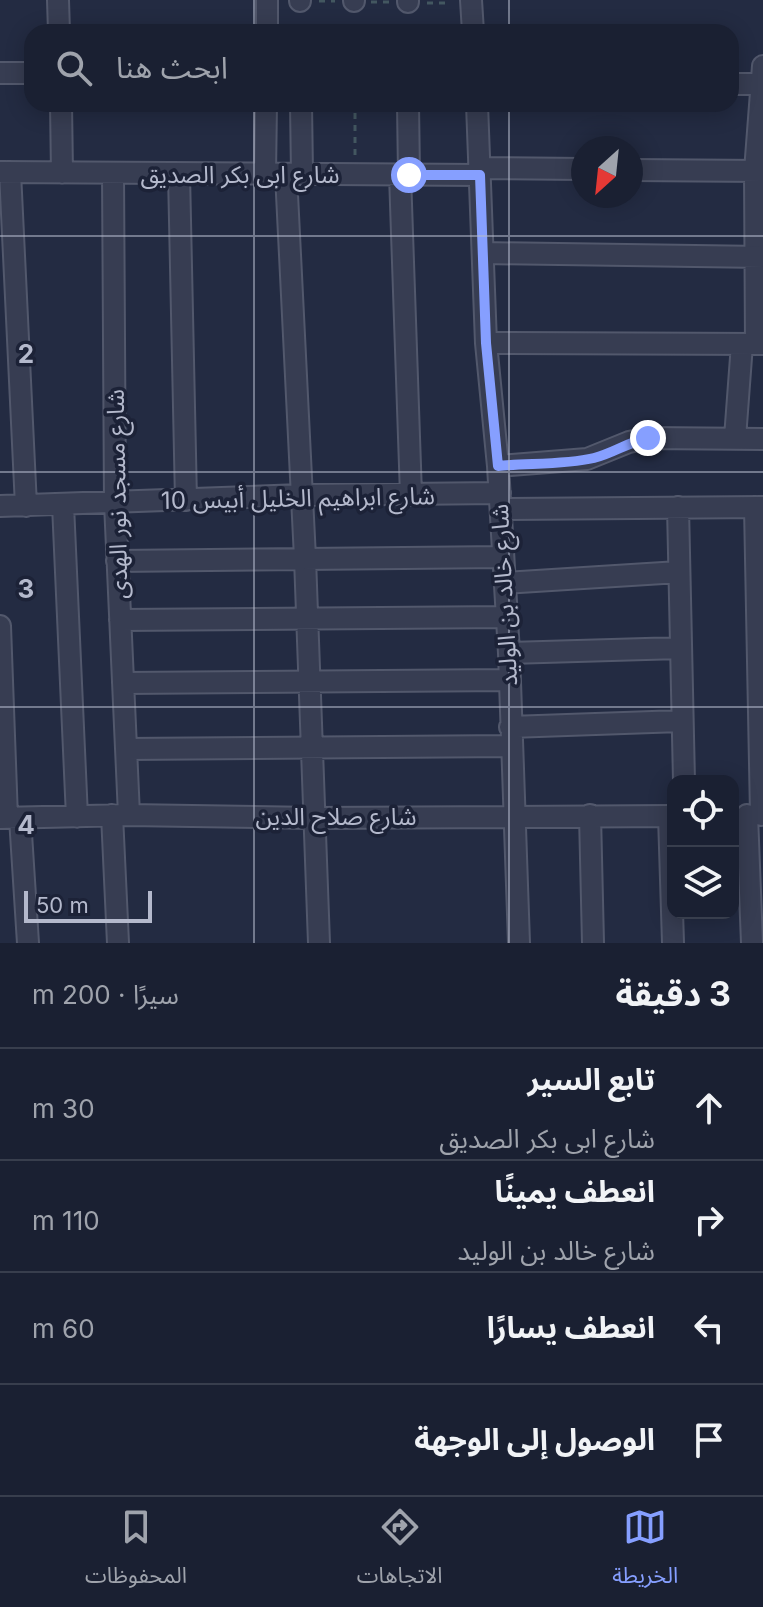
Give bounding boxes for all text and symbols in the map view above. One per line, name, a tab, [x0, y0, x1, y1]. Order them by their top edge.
search box	[24, 24, 739, 112]
icon: search	[52, 46, 96, 90]
text: ابحث هنا	[116, 49, 228, 85]
north arrow	[571, 136, 643, 208]
route start	[391, 157, 427, 193]
street label: شارع ابى بكر الصديق	[140, 160, 340, 192]
text: 2	[18, 338, 34, 369]
street label: شارع مسجد نور الهدى	[101, 389, 136, 599]
route end	[630, 420, 666, 456]
street label: شارع ابراهيم الخليل أبيس 10	[161, 480, 435, 518]
street label: شارع خالد بن الوليد	[485, 503, 526, 687]
text: 3	[18, 573, 34, 604]
map controls	[667, 775, 739, 919]
button: locate	[667, 775, 739, 847]
street label: شارع صلاح الدين	[255, 802, 417, 834]
text: 4	[17, 809, 35, 840]
button: layers	[667, 847, 739, 919]
scale bar	[24, 887, 152, 923]
text: 50 m	[36, 892, 89, 918]
text: 3 دقيقة	[615, 973, 731, 1014]
text: سيرًا · 200 m	[32, 979, 179, 1010]
text: تابع السير	[528, 1061, 655, 1097]
icon: ahead	[687, 1086, 731, 1130]
text: 30 m	[32, 1093, 95, 1124]
text: شارع ابى بكر الصديق	[439, 1123, 655, 1154]
text: انعطف يمينًا	[495, 1173, 655, 1209]
icon: right	[687, 1198, 731, 1242]
text: 110 m	[32, 1205, 100, 1236]
text: شارع خالد بن الوليد	[457, 1235, 655, 1266]
icon: left	[687, 1306, 731, 1350]
text: انعطف يسارًا	[487, 1309, 655, 1345]
text: 60 m	[32, 1313, 95, 1344]
icon: arrive	[687, 1418, 731, 1462]
text: الوصول إلى الوجهة	[414, 1421, 655, 1457]
tab: المحفوظات	[85, 1505, 187, 1599]
tab: الاتجاهات	[357, 1505, 443, 1599]
tab: الخريطة	[612, 1505, 678, 1599]

